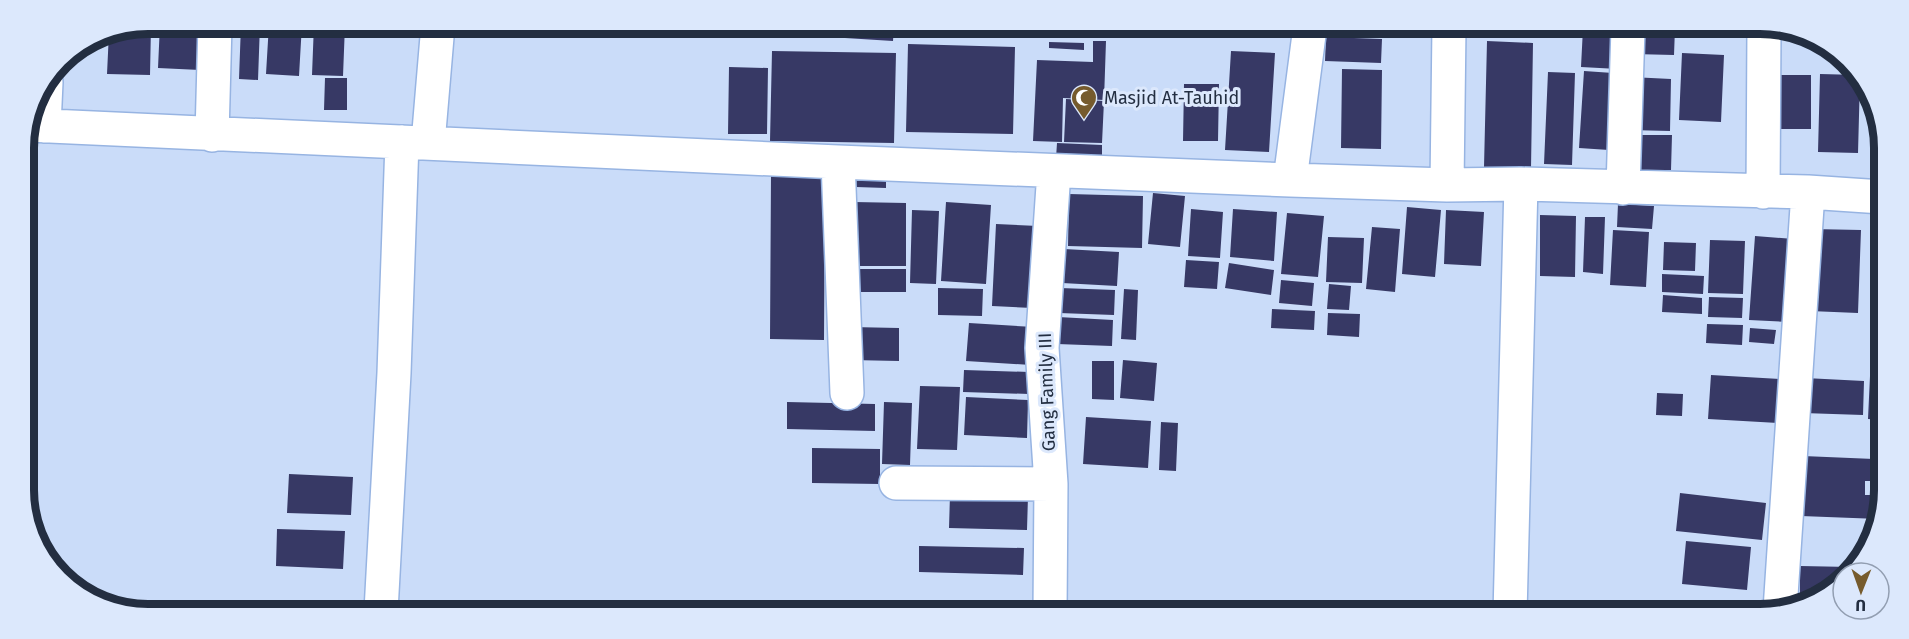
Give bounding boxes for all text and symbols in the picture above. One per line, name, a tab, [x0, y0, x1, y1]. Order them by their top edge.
mosque icon: Masjid At-Tauhid	[1069, 83, 1099, 121]
place label: Masjid At-Tauhid	[1104, 87, 1239, 109]
street label: Gang Family III	[1034, 332, 1060, 452]
north arrow	[1831, 561, 1891, 621]
text: U	[1855, 596, 1866, 615]

